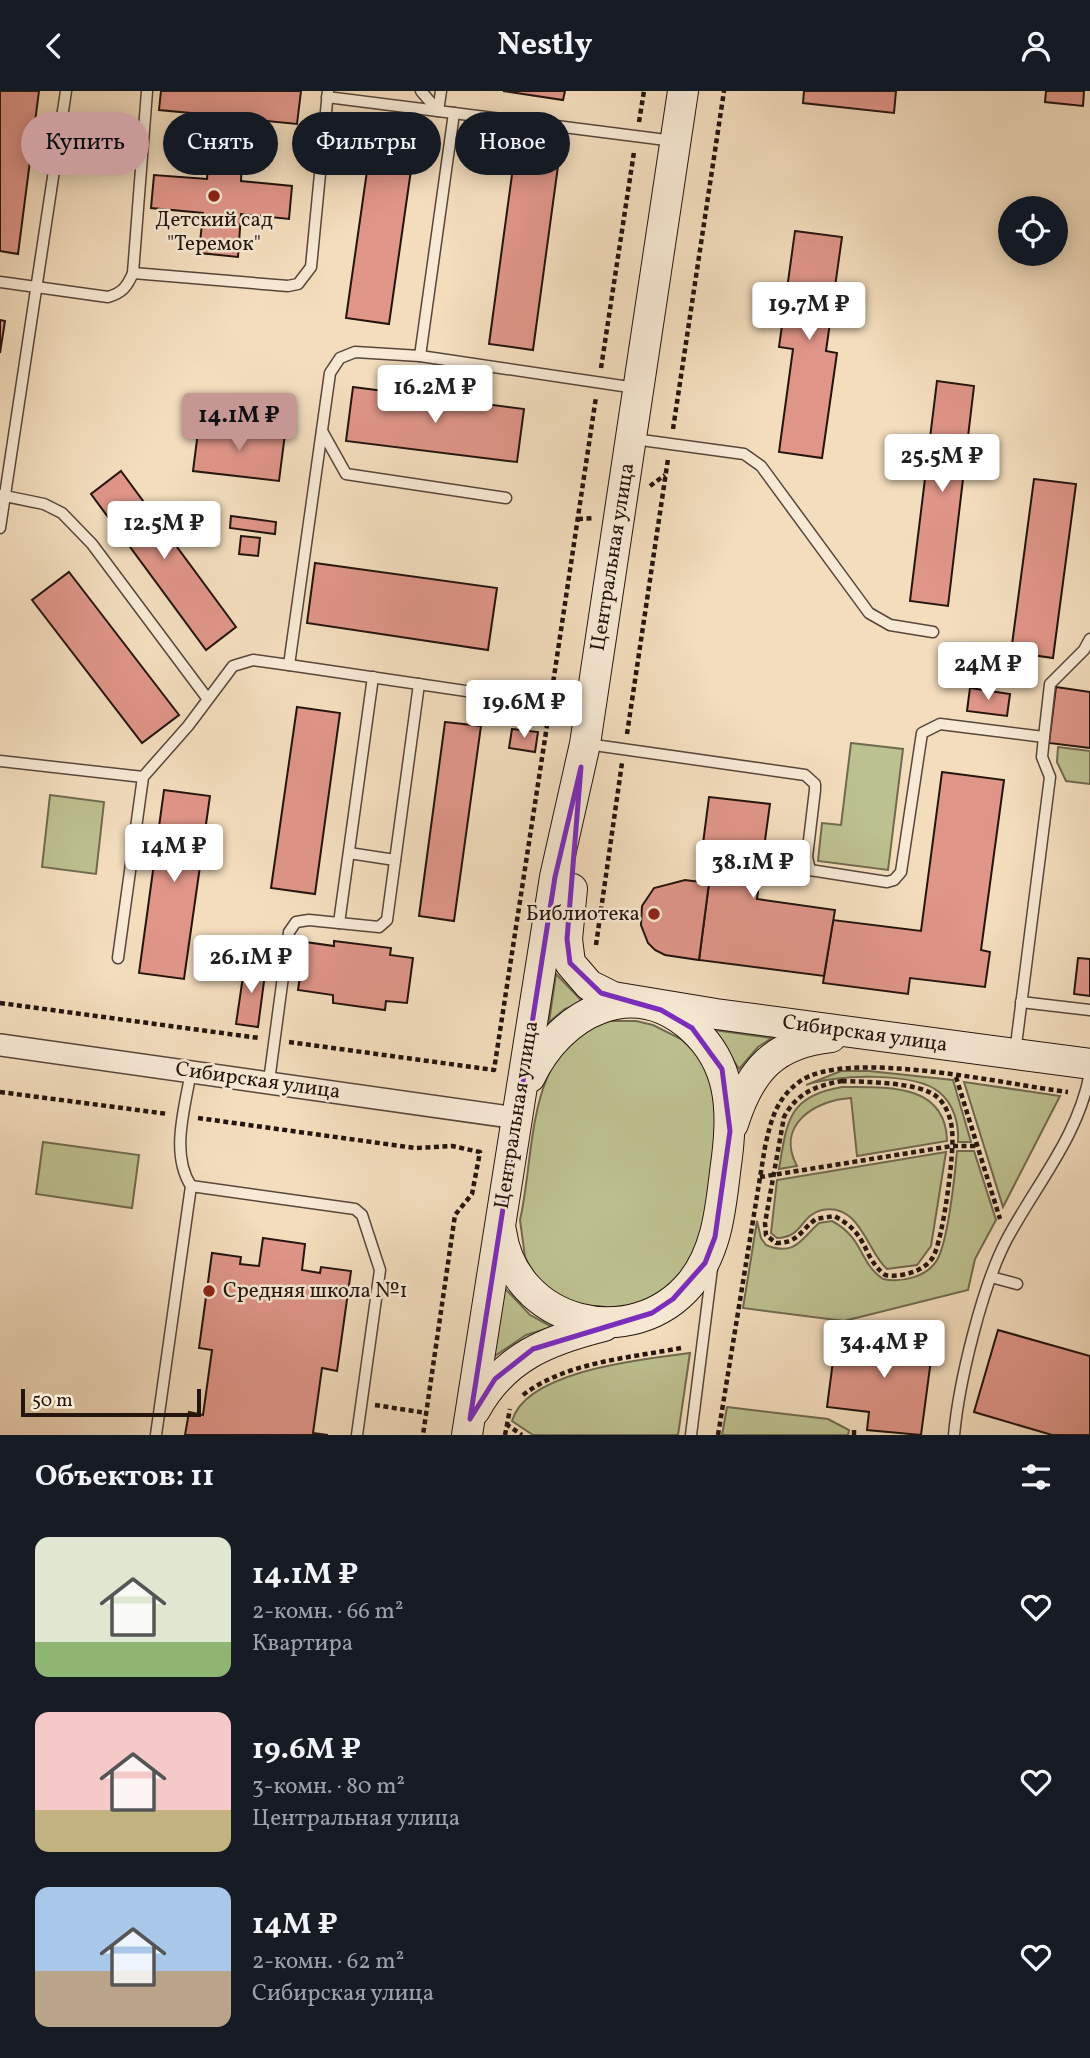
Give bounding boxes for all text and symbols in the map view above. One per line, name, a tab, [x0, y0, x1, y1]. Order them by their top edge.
text: Nestly	[498, 24, 592, 68]
icon: back	[35, 27, 73, 65]
icon: person	[1017, 27, 1055, 65]
chip: Купить	[21, 112, 149, 175]
chip: Снять	[163, 112, 278, 175]
chip: Фильтры	[292, 112, 441, 175]
chip: Новое	[455, 112, 570, 175]
marker: Детский сад "Теремок"	[206, 188, 222, 204]
map controls	[998, 196, 1068, 266]
button: locate	[998, 196, 1068, 266]
place label: Детский сад "Теремок"	[155, 206, 273, 259]
pin: 19.7M ₽	[744, 282, 874, 342]
text: 19.7M ₽	[768, 289, 850, 321]
pin: 16.2M ₽	[370, 365, 500, 425]
text: 16.2M ₽	[394, 372, 476, 404]
pin: 14.1M ₽	[174, 393, 304, 453]
text: 14.1M ₽	[198, 400, 280, 432]
pin: 25.5M ₽	[877, 435, 1007, 494]
text: 25.5M ₽	[901, 441, 984, 473]
street label: Центральная улица	[584, 461, 642, 653]
pin: 12.5M ₽	[99, 501, 229, 561]
text: 12.5M ₽	[123, 508, 205, 540]
pin: 24M ₽	[939, 643, 1037, 702]
text: 24M ₽	[954, 649, 1022, 681]
pin: 19.6M ₽	[459, 681, 589, 740]
text: 19.6M ₽	[482, 687, 566, 719]
pin: 14M ₽	[125, 825, 223, 884]
text: 14M ₽	[141, 831, 207, 863]
pin: 38.1M ₽	[688, 841, 818, 900]
text: 38.1M ₽	[712, 847, 794, 879]
place label: Библиотека	[526, 900, 640, 929]
marker: Библиотека	[646, 906, 662, 922]
pin: 26.1M ₽	[186, 935, 316, 995]
text: 26.1M ₽	[210, 942, 292, 974]
street label: Сибирская улица	[781, 1008, 949, 1060]
street label: Центральная улица	[488, 1019, 546, 1211]
street label: Сибирская улица	[174, 1055, 342, 1107]
place label: Средняя школа №1	[223, 1277, 408, 1306]
marker: Средняя школа №1	[201, 1283, 217, 1299]
pin: 34.4M ₽	[819, 1321, 949, 1380]
text: 34.4M ₽	[840, 1327, 928, 1359]
scale bar	[21, 1386, 201, 1418]
text: 50 m	[32, 1388, 73, 1414]
text: Объектов: 11	[35, 1456, 214, 1498]
icon: filters	[1017, 1458, 1055, 1496]
text: 14.1M ₽	[252, 1554, 358, 1596]
icon: home	[91, 1565, 175, 1649]
icon: heart	[1017, 1588, 1055, 1626]
text: 2-комн. · 66 m²	[252, 1596, 403, 1628]
text: Квартира	[252, 1628, 353, 1660]
text: 19.6M ₽	[252, 1729, 361, 1771]
icon: home	[91, 1740, 175, 1824]
icon: heart	[1017, 1763, 1055, 1801]
text: 3-комн. · 80 m²	[252, 1771, 405, 1803]
text: Центральная улица	[252, 1803, 460, 1835]
text: 14M ₽	[252, 1904, 338, 1946]
icon: home	[91, 1915, 175, 1999]
icon: heart	[1017, 1938, 1055, 1976]
text: 2-комн. · 62 m²	[252, 1946, 404, 1978]
text: Сибирская улица	[252, 1978, 434, 2010]

